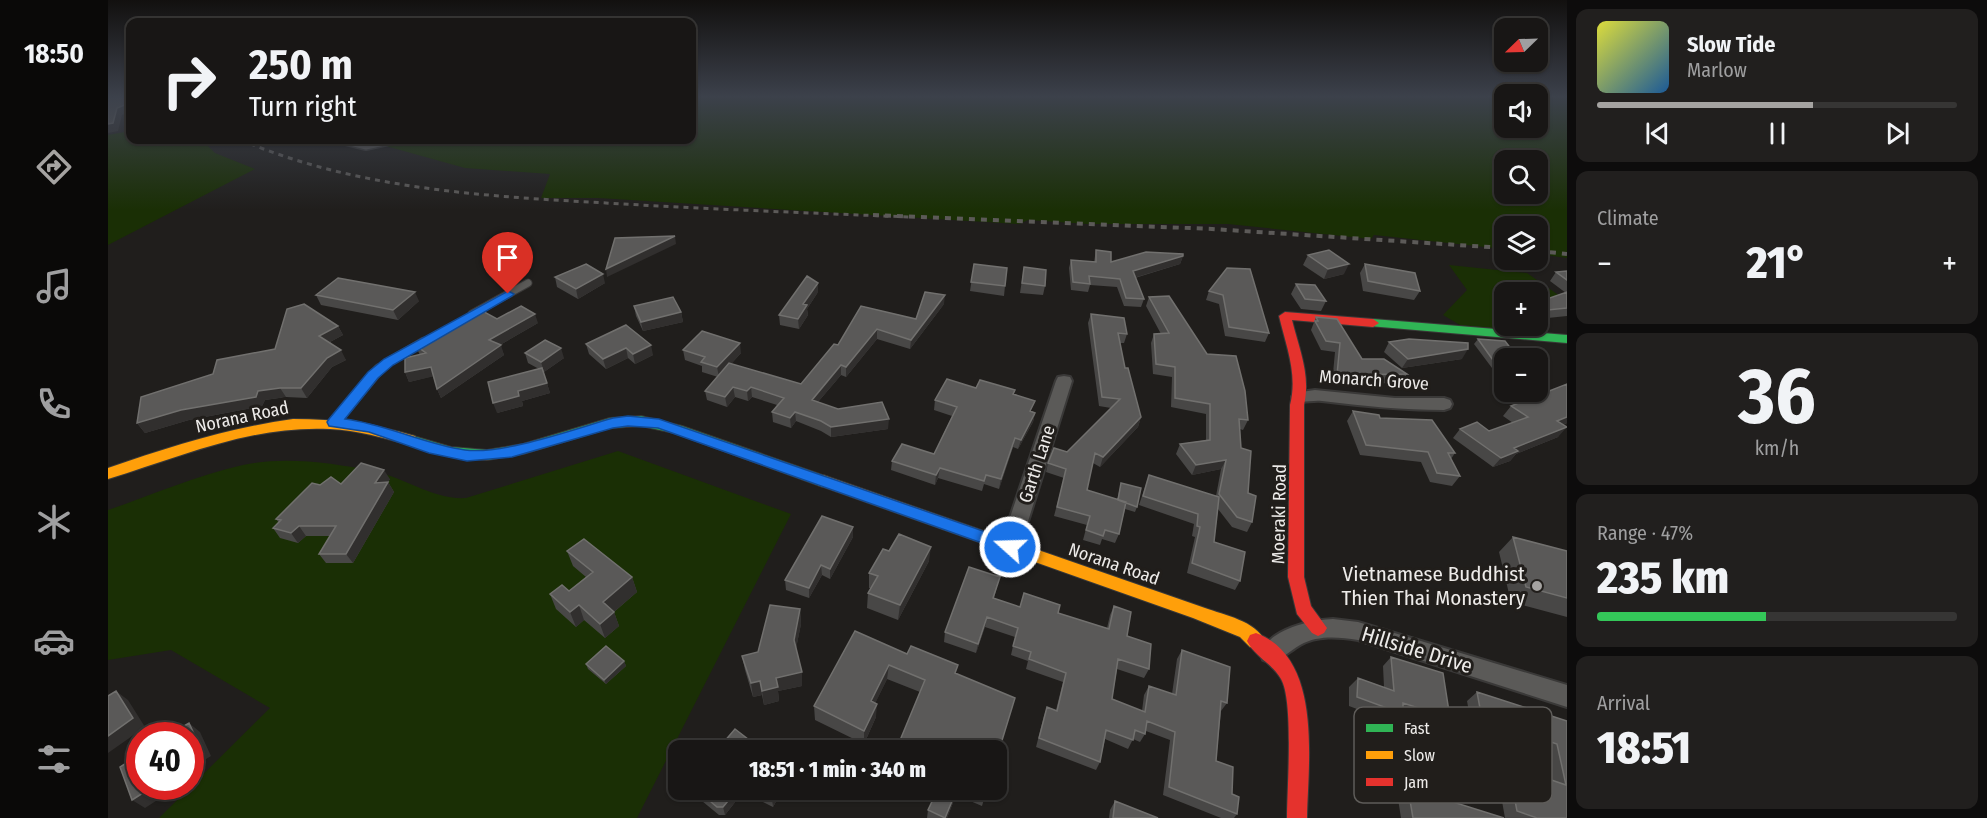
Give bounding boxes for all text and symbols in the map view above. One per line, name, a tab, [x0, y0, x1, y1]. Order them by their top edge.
north arrow	[1494, 18, 1548, 72]
map controls	[1494, 18, 1548, 402]
text: Slow Tide	[1687, 31, 1775, 58]
text: 18:50	[24, 38, 84, 70]
text: 250 m	[249, 40, 353, 90]
icon: right	[150, 42, 228, 120]
text: Marlow	[1687, 58, 1747, 82]
button: sound	[1494, 84, 1548, 138]
text: Turn right	[249, 91, 357, 123]
icon: previous	[1641, 117, 1674, 150]
icon: pause	[1761, 117, 1794, 150]
icon: next	[1881, 117, 1914, 150]
icon: directions	[33, 146, 75, 188]
button: search	[1494, 150, 1548, 204]
text: Climate	[1597, 206, 1659, 230]
button: layers	[1494, 216, 1548, 270]
pin	[482, 232, 533, 294]
text: 21°	[1746, 236, 1807, 290]
icon: arrive	[491, 241, 524, 274]
text: −	[1597, 244, 1612, 284]
text: +	[1942, 244, 1957, 284]
icon: music	[33, 265, 75, 307]
button: +	[1494, 282, 1548, 336]
button: −	[1494, 348, 1548, 402]
text: 36	[1738, 350, 1816, 444]
street label: Monarch Grove	[1318, 365, 1430, 395]
icon: phone	[33, 383, 75, 425]
street label: Norana Road	[193, 396, 291, 438]
street label: Garth Lane	[1014, 422, 1060, 505]
text: km/h	[1755, 436, 1799, 460]
street label: Moeraki Road	[1267, 464, 1291, 564]
icon: climate	[33, 501, 75, 543]
position arrow	[978, 515, 1042, 579]
text: Range · 47%	[1597, 521, 1693, 545]
street label: Norana Road	[1066, 538, 1162, 590]
text: 235 km	[1597, 551, 1729, 605]
place label: Vietnamese Buddhist Thien Thai Monastery	[1341, 561, 1526, 611]
marker: Vietnamese Buddhist Thien Thai Monastery	[1530, 579, 1544, 593]
icon: car	[33, 620, 75, 662]
street label: Hillside Drive	[1359, 621, 1475, 679]
text: Arrival	[1597, 691, 1650, 715]
legend	[1354, 707, 1552, 803]
text: Fast	[1404, 719, 1431, 738]
text: 18:51	[1597, 721, 1691, 775]
speed limit sign: 40	[126, 722, 204, 800]
icon: filters	[33, 738, 75, 780]
text: Slow	[1404, 746, 1435, 765]
text: 18:51 · 1 min · 340 m	[749, 756, 926, 783]
text: Jam	[1404, 773, 1429, 792]

